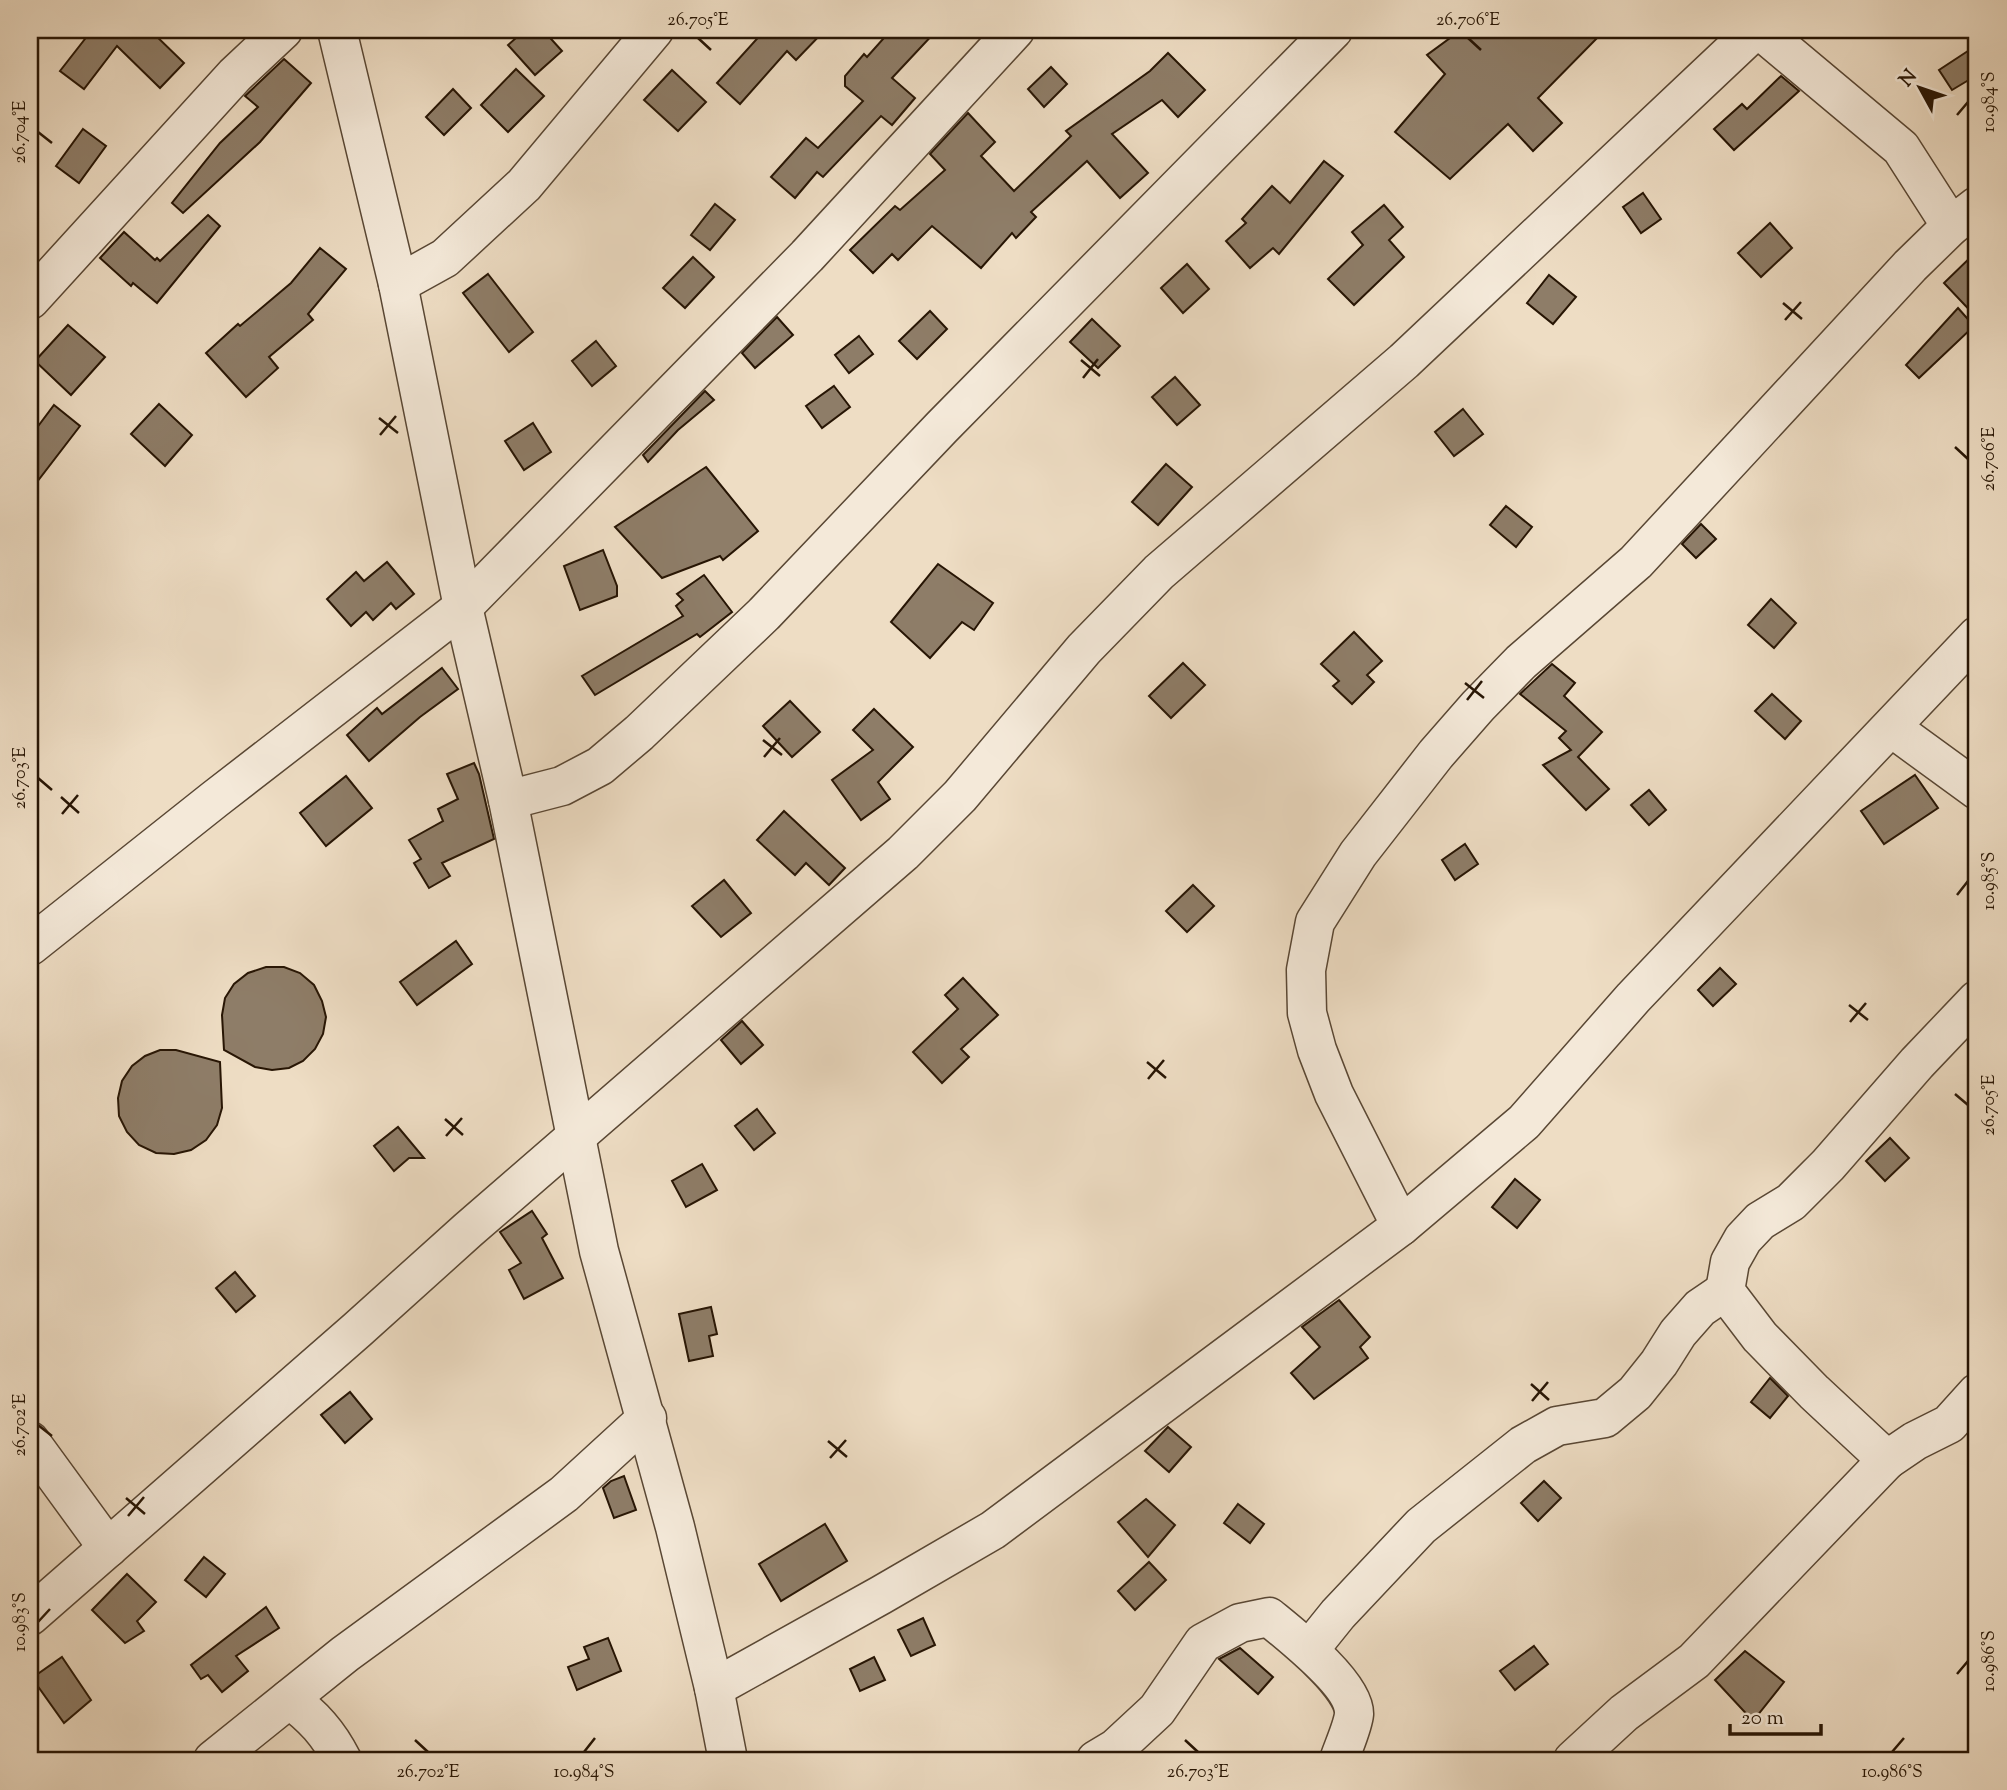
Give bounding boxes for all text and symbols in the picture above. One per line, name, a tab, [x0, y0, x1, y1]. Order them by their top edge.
text: 26.705°E	[667, 8, 729, 34]
text: 26.706°E	[1436, 8, 1500, 34]
north arrow	[1884, 52, 1954, 122]
text: N	[1894, 64, 1924, 93]
text: 10.984°S	[1977, 71, 2003, 133]
text: 26.704°E	[8, 100, 34, 164]
text: 26.706°E	[1977, 427, 2003, 491]
text: 26.703°E	[8, 747, 34, 809]
text: 10.985°S	[1977, 852, 2003, 910]
text: 26.705°E	[1977, 1074, 2003, 1136]
text: 26.702°E	[8, 1393, 34, 1457]
text: 10.983°S	[8, 1592, 34, 1652]
text: 10.986°S	[1977, 1630, 2003, 1692]
scale bar	[1730, 1692, 1822, 1736]
text: 20 m	[1741, 1704, 1784, 1734]
text: 26.702°E	[396, 1760, 460, 1786]
text: 10.984°S	[553, 1760, 615, 1786]
text: 26.703°E	[1167, 1760, 1229, 1786]
text: 10.986°S	[1861, 1760, 1923, 1786]

